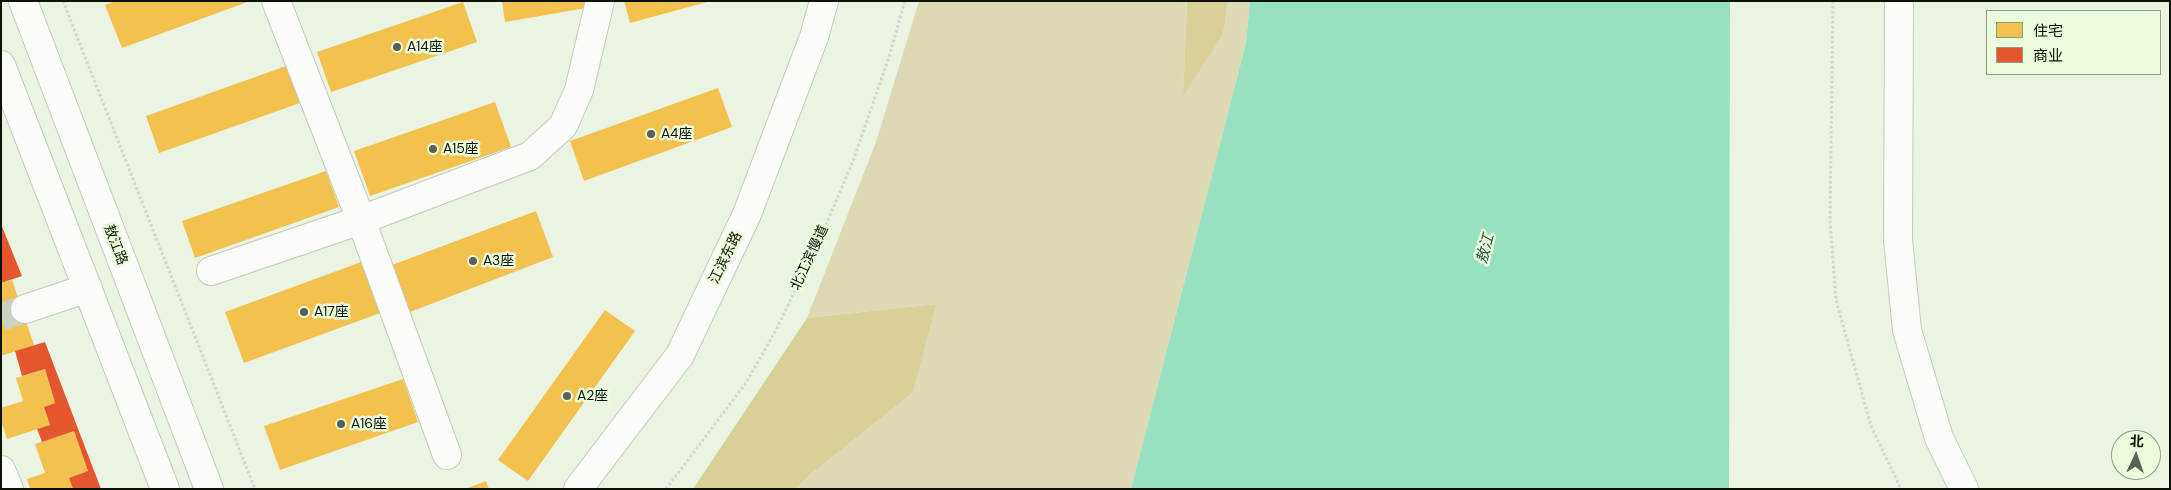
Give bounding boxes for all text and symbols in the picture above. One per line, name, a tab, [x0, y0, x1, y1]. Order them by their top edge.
legend	[1986, 10, 2161, 75]
text: 住宅	[2033, 21, 2063, 41]
place label: A14座	[407, 39, 443, 55]
marker: A14座	[391, 41, 403, 53]
text: 商业	[2033, 46, 2063, 66]
place label: A4座	[661, 126, 693, 142]
marker: A4座	[645, 128, 657, 140]
place label: A15座	[443, 141, 479, 157]
marker: A15座	[427, 143, 439, 155]
street label: 敖江路	[100, 222, 130, 268]
street label: 北江滨慢道	[788, 223, 832, 293]
street label: 江滨东路	[706, 229, 746, 287]
water label: 敖江	[1473, 232, 1499, 266]
place label: A3座	[483, 253, 514, 269]
marker: A3座	[467, 255, 479, 267]
place label: A17座	[314, 304, 349, 320]
marker: A17座	[298, 306, 310, 318]
place label: A2座	[577, 388, 608, 404]
marker: A2座	[561, 390, 573, 402]
place label: A16座	[351, 416, 387, 432]
marker: A16座	[335, 418, 347, 430]
north arrow	[2111, 430, 2161, 480]
text: 北	[2129, 432, 2144, 450]

